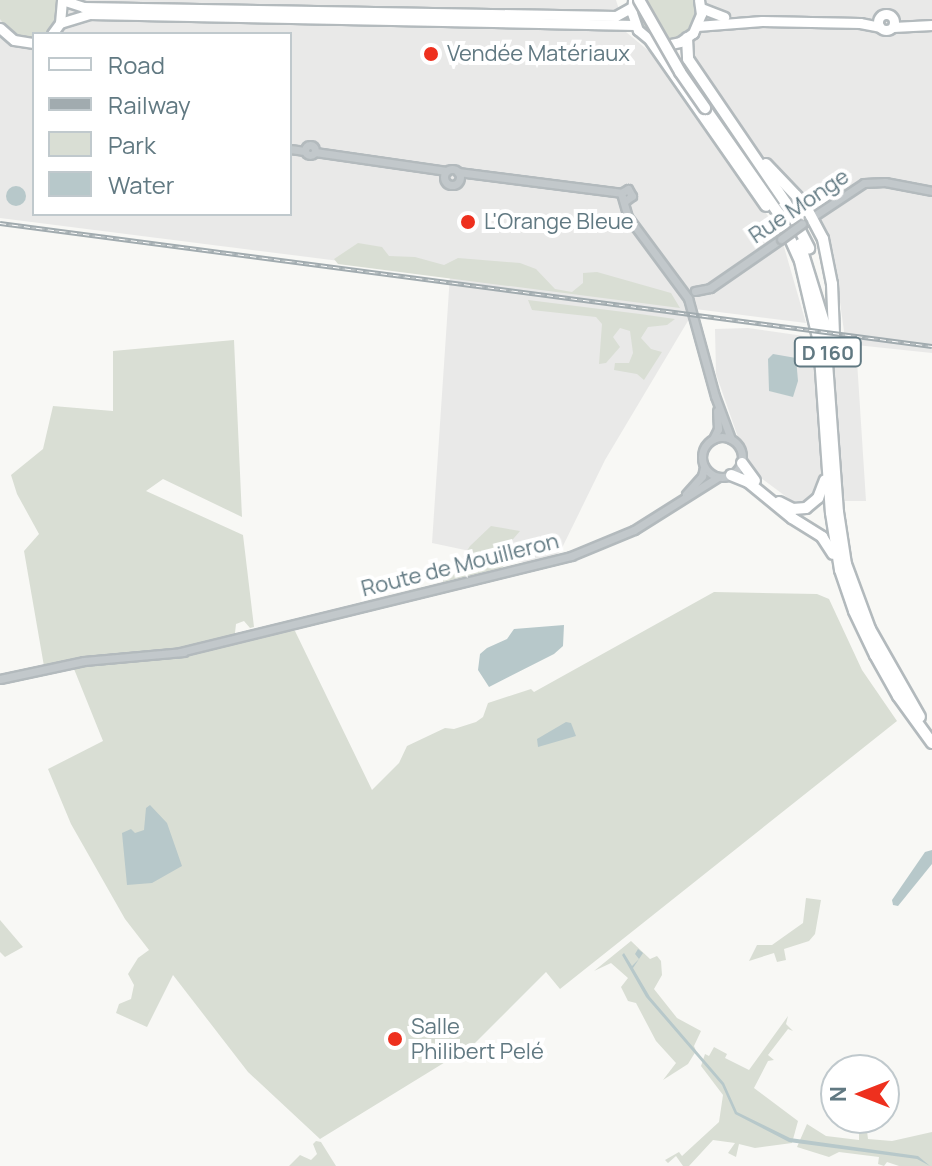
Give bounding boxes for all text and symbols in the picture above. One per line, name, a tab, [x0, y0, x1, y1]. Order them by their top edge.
legend	[32, 32, 292, 216]
place label: Vendée Matériaux	[447, 41, 630, 67]
marker: Vendée Matériaux	[422, 45, 440, 63]
text: Road	[108, 48, 165, 81]
text: Railway	[108, 88, 191, 121]
text: Park	[108, 128, 156, 161]
street label: Rue Monge	[744, 163, 854, 249]
text: Water	[108, 168, 175, 201]
place label: L'Orange Bleue	[484, 209, 634, 235]
marker: L'Orange Bleue	[459, 213, 477, 231]
road number: D 160	[792, 336, 864, 368]
street label: Route de Mouilleron	[359, 528, 561, 602]
place label: Salle Philibert Pelé	[411, 1013, 544, 1064]
marker: Salle Philibert Pelé	[386, 1030, 404, 1048]
north arrow	[820, 1054, 900, 1134]
text: N	[823, 1086, 853, 1102]

